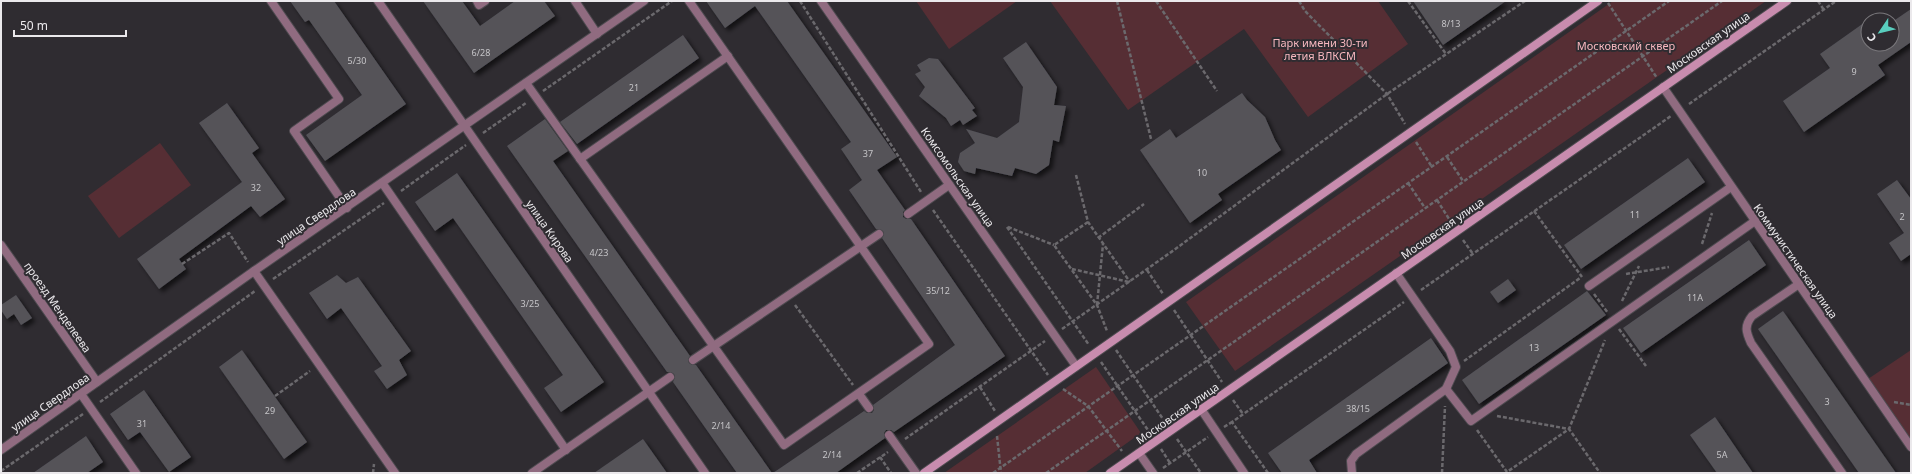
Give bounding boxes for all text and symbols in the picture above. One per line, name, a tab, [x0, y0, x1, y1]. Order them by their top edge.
street label: Московская улица	[1664, 8, 1752, 76]
scale bar	[14, 12, 126, 38]
north arrow	[1860, 12, 1900, 52]
text: 50 m	[20, 17, 48, 34]
house number: 8/13	[1442, 17, 1460, 30]
text: С	[1863, 31, 1880, 45]
park label: Парк имени 30-ти летия ВЛКСМ	[1272, 35, 1368, 63]
park label: Московский сквер	[1577, 38, 1675, 53]
house number: 6/28	[472, 46, 490, 59]
house number: 5/30	[348, 54, 366, 67]
house number: 9	[1851, 65, 1857, 78]
house number: 21	[629, 81, 639, 94]
street label: Комсомольская улица	[918, 124, 998, 230]
house number: 37	[863, 147, 873, 160]
house number: 10	[1197, 166, 1207, 179]
house number: 32	[251, 181, 261, 194]
street label: улица Свердлова	[274, 184, 358, 248]
street label: Московская улица	[1398, 194, 1486, 262]
street label: улица Кирова	[523, 197, 577, 265]
street label: Коммунистическая улица	[1751, 201, 1841, 321]
house number: 11	[1630, 208, 1640, 221]
house number: 2	[1899, 210, 1905, 223]
house number: 4/23	[590, 246, 608, 259]
street label: проезд Менделеева	[21, 259, 95, 355]
house number: 35/12	[926, 284, 950, 297]
house number: 11А	[1687, 291, 1703, 304]
house number: 3/25	[521, 297, 539, 310]
house number: 13	[1529, 341, 1539, 354]
street label: улица Свердлова	[8, 369, 92, 435]
street label: Московская улица	[1133, 379, 1221, 447]
house number: 3	[1824, 395, 1830, 408]
house number: 38/15	[1346, 402, 1370, 415]
house number: 29	[265, 404, 275, 417]
house number: 31	[137, 417, 147, 430]
house number: 2/14	[712, 419, 730, 432]
house number: 2/14	[823, 448, 841, 461]
house number: 5А	[1717, 448, 1728, 461]

